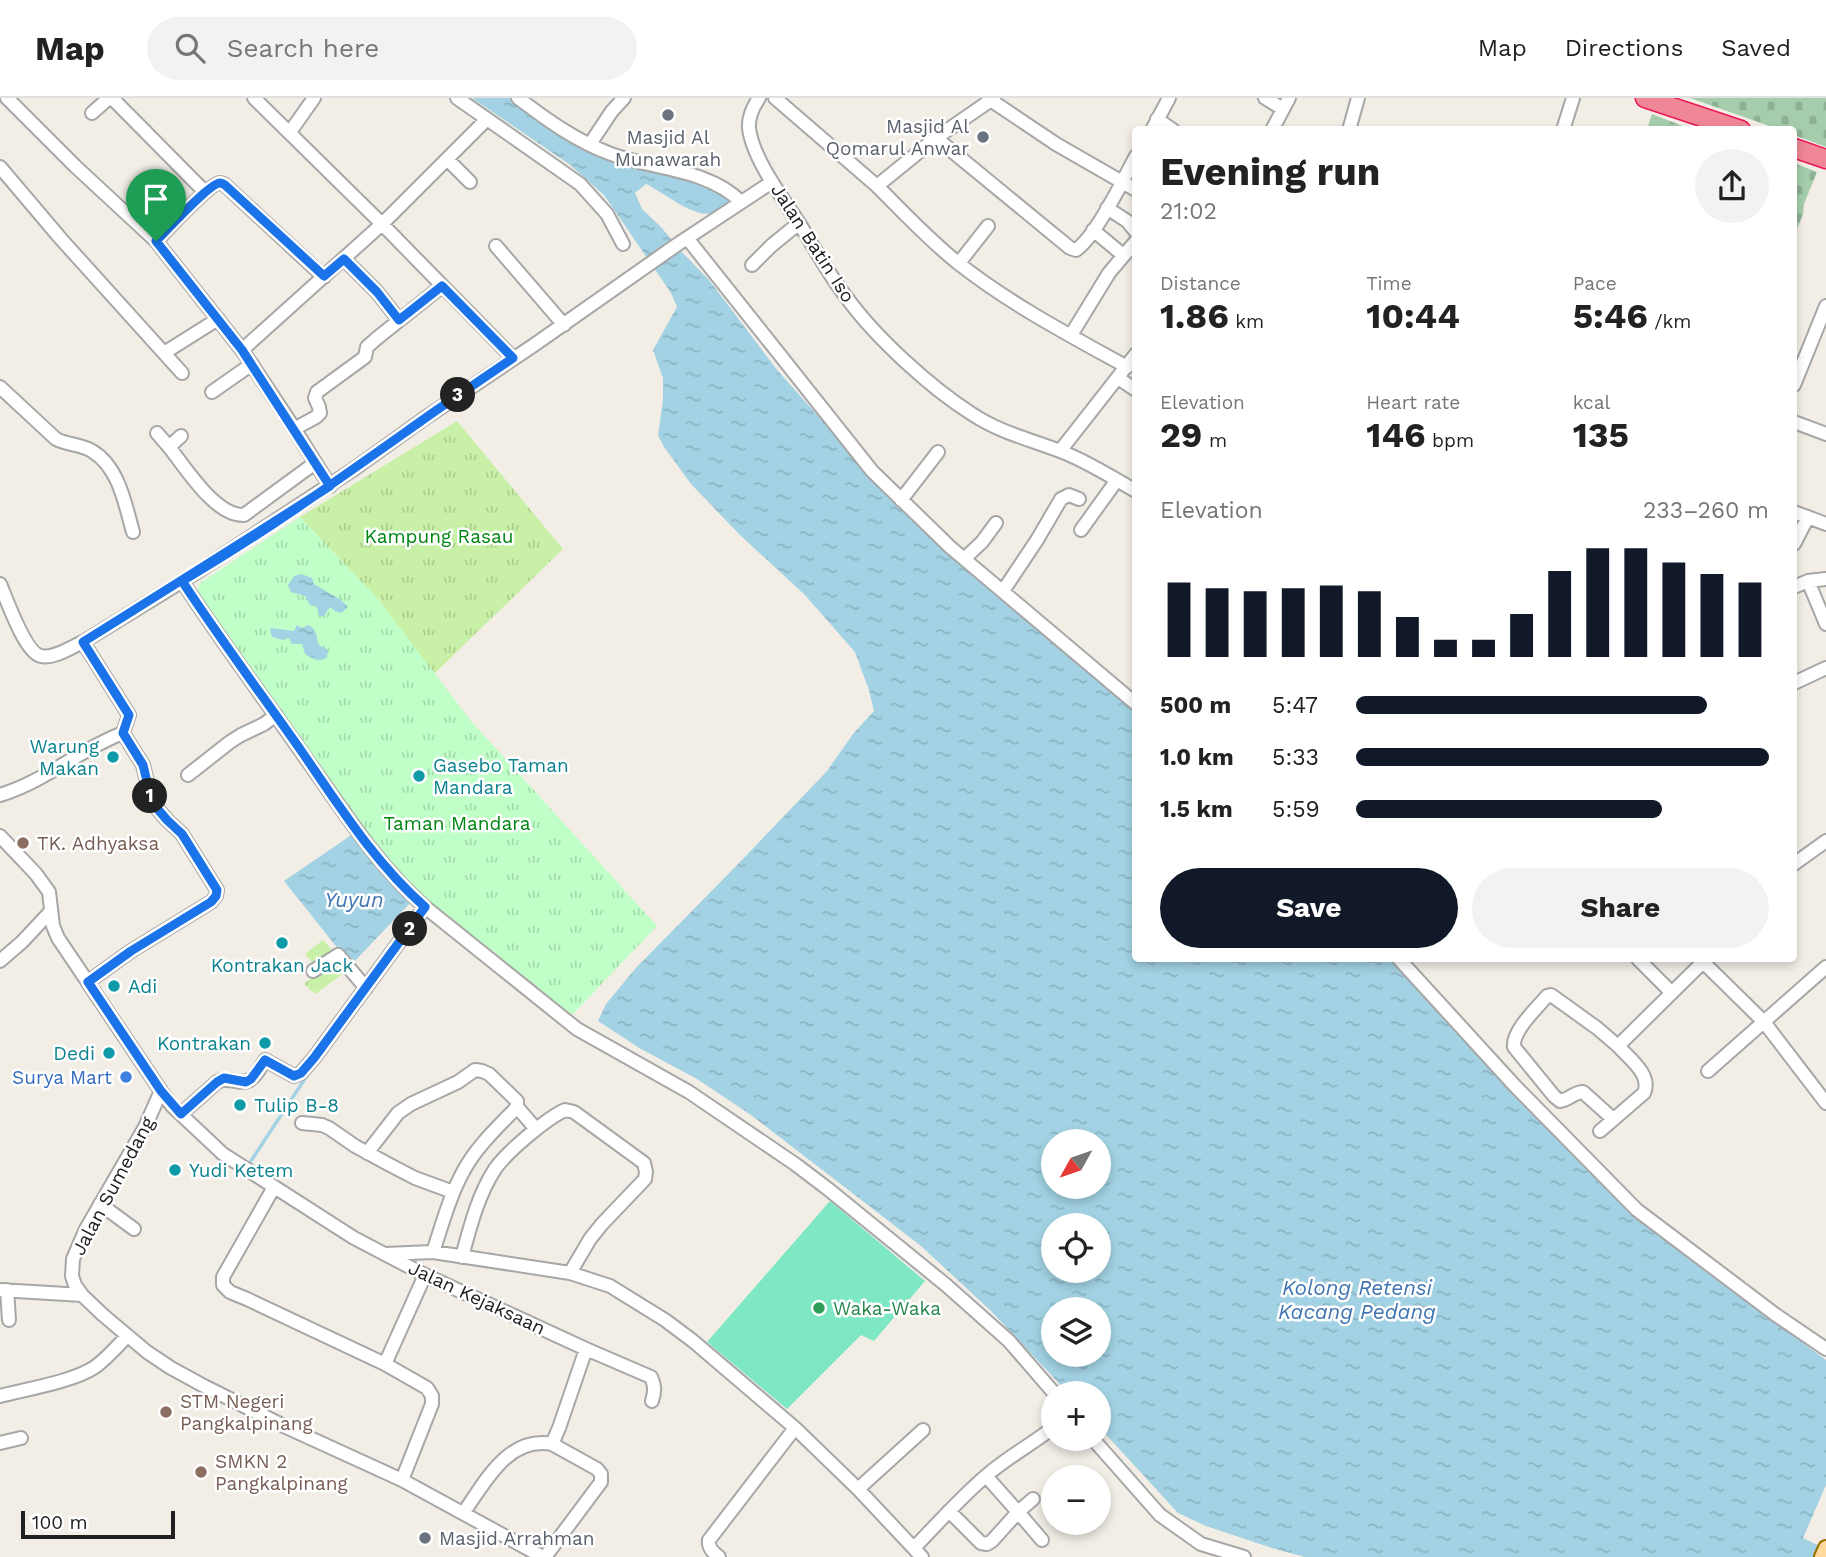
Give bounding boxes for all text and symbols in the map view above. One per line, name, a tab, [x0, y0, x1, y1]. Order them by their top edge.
search box	[147, 17, 637, 80]
text: Map	[35, 29, 105, 68]
icon: search	[171, 29, 209, 67]
text: Search here	[227, 33, 379, 63]
text: Map	[1478, 34, 1527, 62]
text: Directions	[1565, 34, 1683, 62]
text: Saved	[1721, 34, 1791, 62]
marker: Masjid Al Munawarah	[660, 107, 676, 123]
place label: Masjid Al Qomarul Anwar	[826, 115, 969, 160]
place label: Masjid Al Munawarah	[615, 126, 721, 171]
marker: Masjid Al Qomarul Anwar	[975, 129, 991, 145]
button: share	[1695, 149, 1769, 223]
text: Evening run	[1160, 150, 1380, 194]
pin	[126, 169, 186, 241]
street label: Jalan Batin Iso	[766, 179, 860, 307]
icon: arrive	[137, 180, 175, 218]
text: 21:02	[1160, 198, 1217, 225]
text: Distance	[1160, 272, 1241, 295]
text: Time	[1366, 272, 1412, 295]
text: Pace	[1573, 272, 1617, 295]
text: 1.86	[1160, 295, 1229, 337]
text: 10:44	[1366, 295, 1460, 337]
text: 5:46	[1573, 295, 1648, 337]
text: km	[1229, 310, 1264, 333]
text: /km	[1648, 310, 1691, 333]
pin: 3	[440, 378, 476, 412]
text: 3	[452, 383, 463, 406]
text: Elevation	[1160, 391, 1245, 414]
text: Heart rate	[1366, 391, 1460, 414]
text: kcal	[1573, 391, 1610, 414]
text: 29	[1160, 414, 1202, 456]
text: 146	[1366, 414, 1426, 456]
text: 135	[1573, 414, 1629, 456]
text: m	[1202, 429, 1227, 452]
text: bpm	[1426, 429, 1474, 452]
text: Elevation	[1160, 497, 1263, 524]
text: 233–260 m	[1643, 497, 1769, 524]
park label: Kampung Rasau	[365, 525, 513, 548]
text: 500 m	[1160, 692, 1231, 719]
text: 5:47	[1272, 692, 1318, 719]
place label: Warung Makan	[29, 735, 100, 780]
text: 1.0 km	[1160, 744, 1234, 771]
text: 5:33	[1272, 744, 1319, 771]
marker: Warung Makan	[105, 749, 121, 765]
place label: Gasebo Taman Mandara	[433, 754, 569, 799]
marker: Gasebo Taman Mandara	[411, 768, 427, 784]
pin: 1	[132, 778, 168, 814]
text: 1	[145, 784, 154, 807]
text: 1.5 km	[1160, 796, 1233, 823]
text: 5:59	[1272, 796, 1320, 823]
park label: Taman Mandara	[384, 812, 531, 835]
place label: TK. Adhyaksa	[37, 832, 159, 855]
marker: TK. Adhyaksa	[15, 835, 31, 851]
button: Save	[1160, 868, 1458, 948]
button: Share	[1472, 868, 1769, 948]
water label: Yuyun	[325, 887, 384, 912]
pin: 2	[392, 912, 428, 946]
text: 2	[404, 917, 415, 940]
marker: Kontrakan Jack	[274, 935, 290, 951]
place label: Kontrakan Jack	[211, 954, 354, 977]
place label: Adi	[128, 975, 157, 998]
marker: Adi	[106, 978, 122, 994]
place label: Kontrakan	[157, 1032, 251, 1055]
marker: Kontrakan	[257, 1035, 273, 1051]
place label: Dedi	[53, 1042, 95, 1065]
marker: Dedi	[101, 1045, 117, 1061]
place label: Surya Mart	[12, 1066, 112, 1089]
marker: Surya Mart	[118, 1069, 134, 1085]
place label: Tulip B-8	[254, 1094, 339, 1117]
marker: Tulip B-8	[232, 1097, 248, 1113]
street label: Jalan Sumedang	[67, 1112, 160, 1259]
north arrow	[1041, 1129, 1111, 1199]
map controls	[1041, 1129, 1111, 1535]
place label: Yudi Ketem	[189, 1159, 293, 1182]
marker: Yudi Ketem	[167, 1162, 183, 1178]
button: locate	[1041, 1213, 1111, 1283]
street label: Jalan Kejaksaan	[405, 1256, 549, 1340]
water label: Kolong Retensi Kacang Pedang	[1278, 1275, 1436, 1324]
place label: Waka-Waka	[833, 1297, 941, 1320]
button: layers	[1041, 1297, 1111, 1367]
marker: Waka-Waka	[811, 1300, 827, 1316]
button: +	[1041, 1381, 1111, 1451]
place label: STM Negeri Pangkalpinang	[180, 1390, 314, 1435]
marker: STM Negeri Pangkalpinang	[158, 1404, 174, 1420]
place label: SMKN 2 Pangkalpinang	[215, 1450, 349, 1495]
marker: SMKN 2 Pangkalpinang	[193, 1464, 209, 1480]
button: −	[1041, 1465, 1111, 1535]
scale bar	[21, 1508, 175, 1540]
text: 100 m	[32, 1511, 88, 1534]
place label: Masjid Arrahman	[439, 1527, 595, 1550]
marker: Masjid Arrahman	[417, 1530, 433, 1546]

